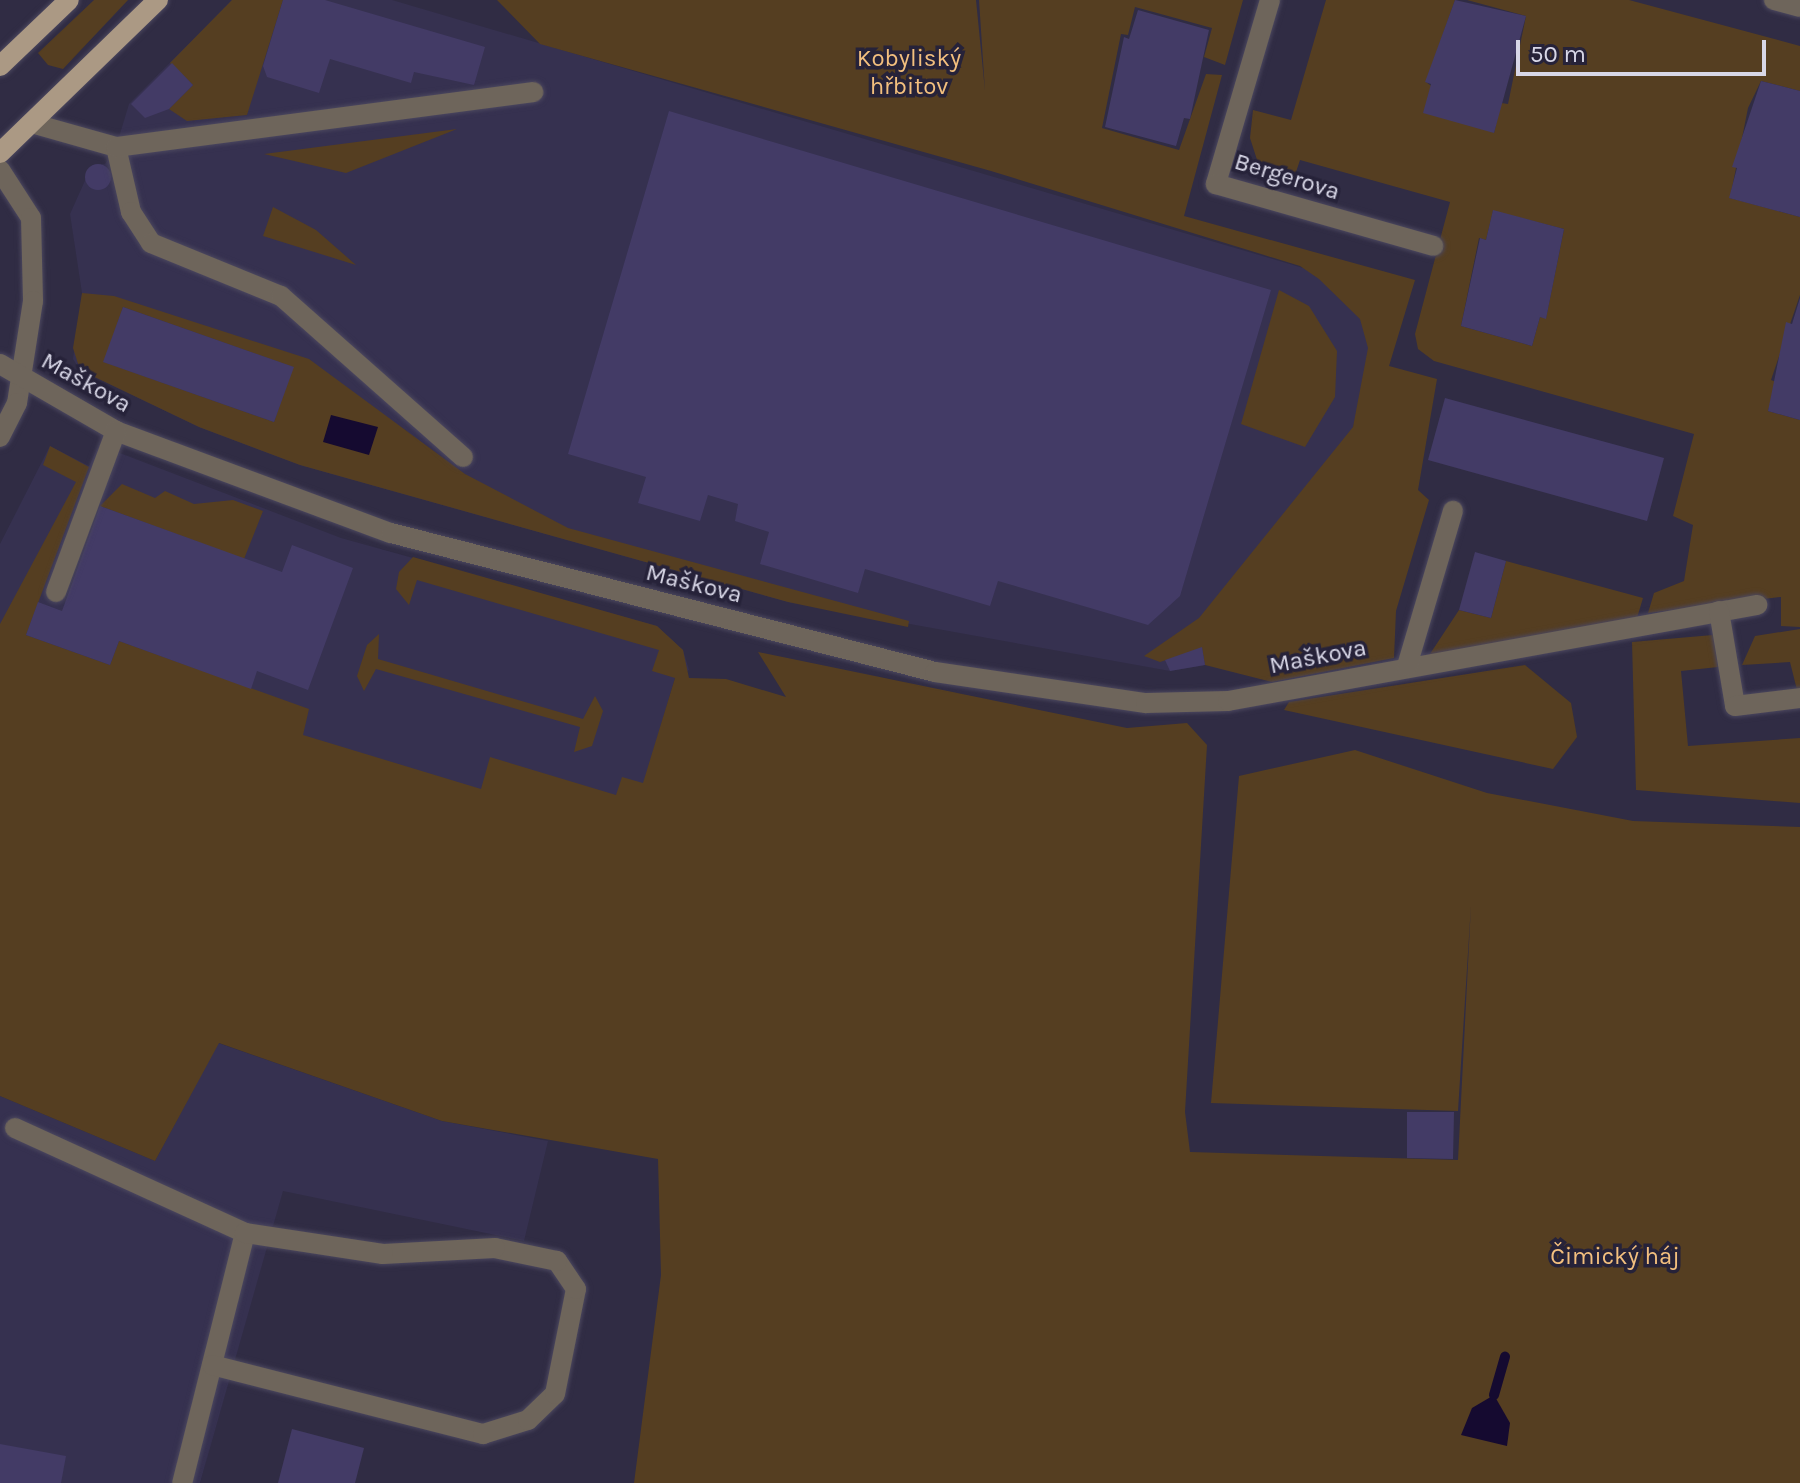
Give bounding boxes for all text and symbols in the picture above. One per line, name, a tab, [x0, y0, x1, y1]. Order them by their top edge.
scale bar	[1520, 24, 1770, 74]
text: 50 m	[1530, 40, 1586, 68]
park label: Kobyliský hřbitov	[857, 45, 961, 101]
street label: Bergerova	[1231, 147, 1343, 207]
street label: Maškova	[36, 347, 136, 419]
street label: Maškova	[643, 558, 745, 610]
street label: Maškova	[1267, 634, 1369, 680]
park label: Čimický háj	[1550, 1243, 1680, 1271]

